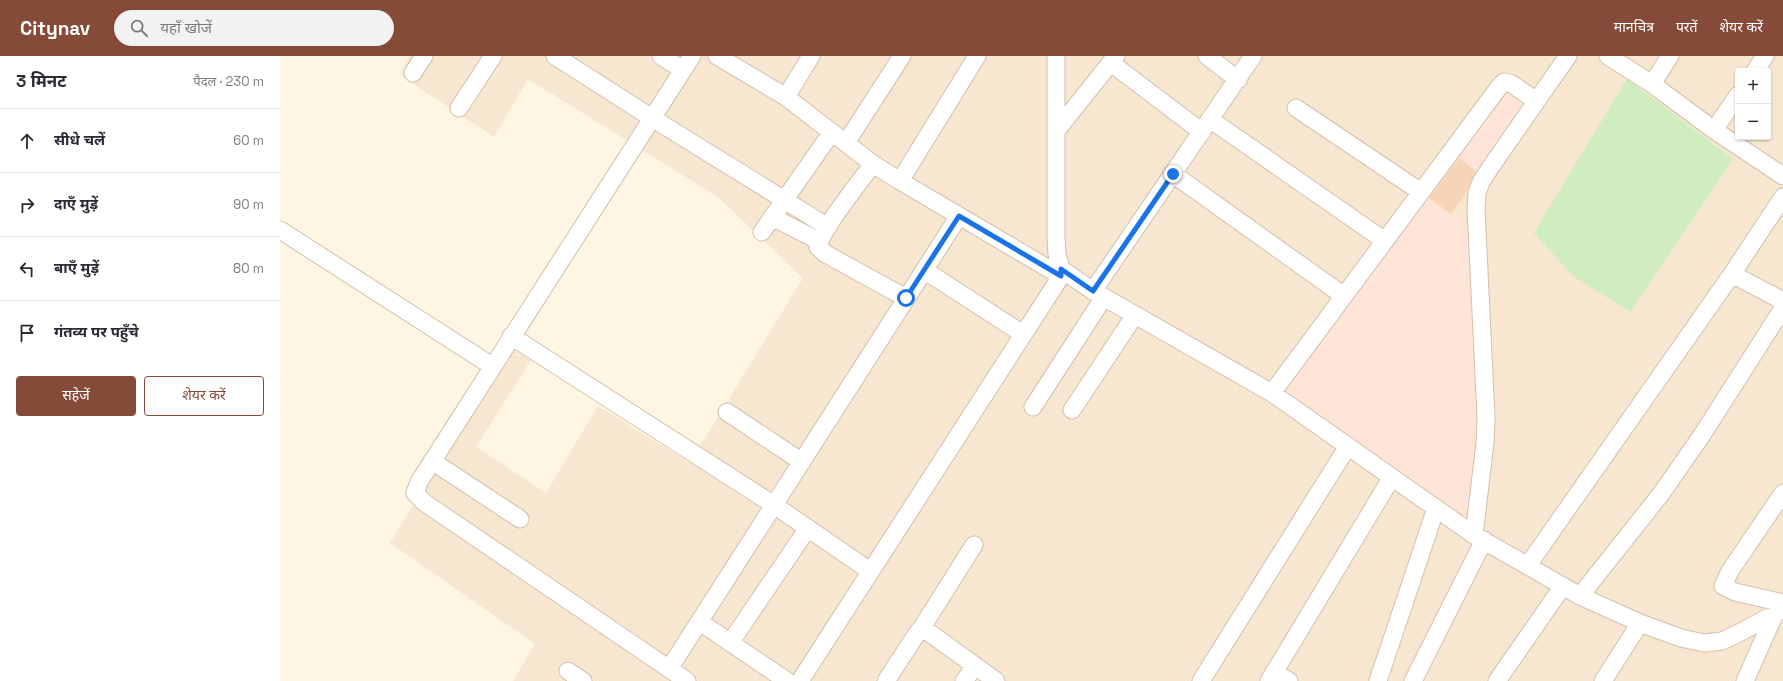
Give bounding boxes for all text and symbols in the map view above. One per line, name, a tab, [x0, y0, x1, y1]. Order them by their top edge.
search box	[114, 10, 394, 46]
text: Citynav	[20, 16, 90, 41]
icon: search	[128, 17, 150, 39]
text: यहाँ खोजें	[160, 18, 212, 37]
text: मानचित्र	[1614, 18, 1654, 36]
text: परतें	[1676, 18, 1698, 36]
text: शेयर करें	[1720, 18, 1763, 36]
map controls	[1735, 68, 1771, 140]
button: +	[1735, 68, 1771, 104]
text: 3 मिनट	[16, 70, 66, 92]
text: पैदल · 230 m	[193, 73, 264, 90]
button: −	[1735, 104, 1771, 140]
icon: ahead	[16, 130, 38, 152]
text: सीधे चलें	[54, 130, 105, 149]
text: 60 m	[233, 132, 264, 149]
route end	[1164, 165, 1182, 183]
icon: right	[16, 194, 38, 216]
text: दाएँ मुड़ें	[54, 194, 98, 213]
text: 90 m	[233, 196, 264, 213]
icon: left	[16, 258, 38, 280]
text: बाएँ मुड़ें	[54, 258, 99, 277]
text: 80 m	[233, 260, 264, 277]
route start	[897, 289, 915, 307]
icon: arrive	[16, 322, 38, 344]
text: गंतव्य पर पहुँचे	[54, 322, 139, 341]
button: सहेजें	[16, 376, 136, 416]
button: शेयर करें	[144, 376, 264, 416]

